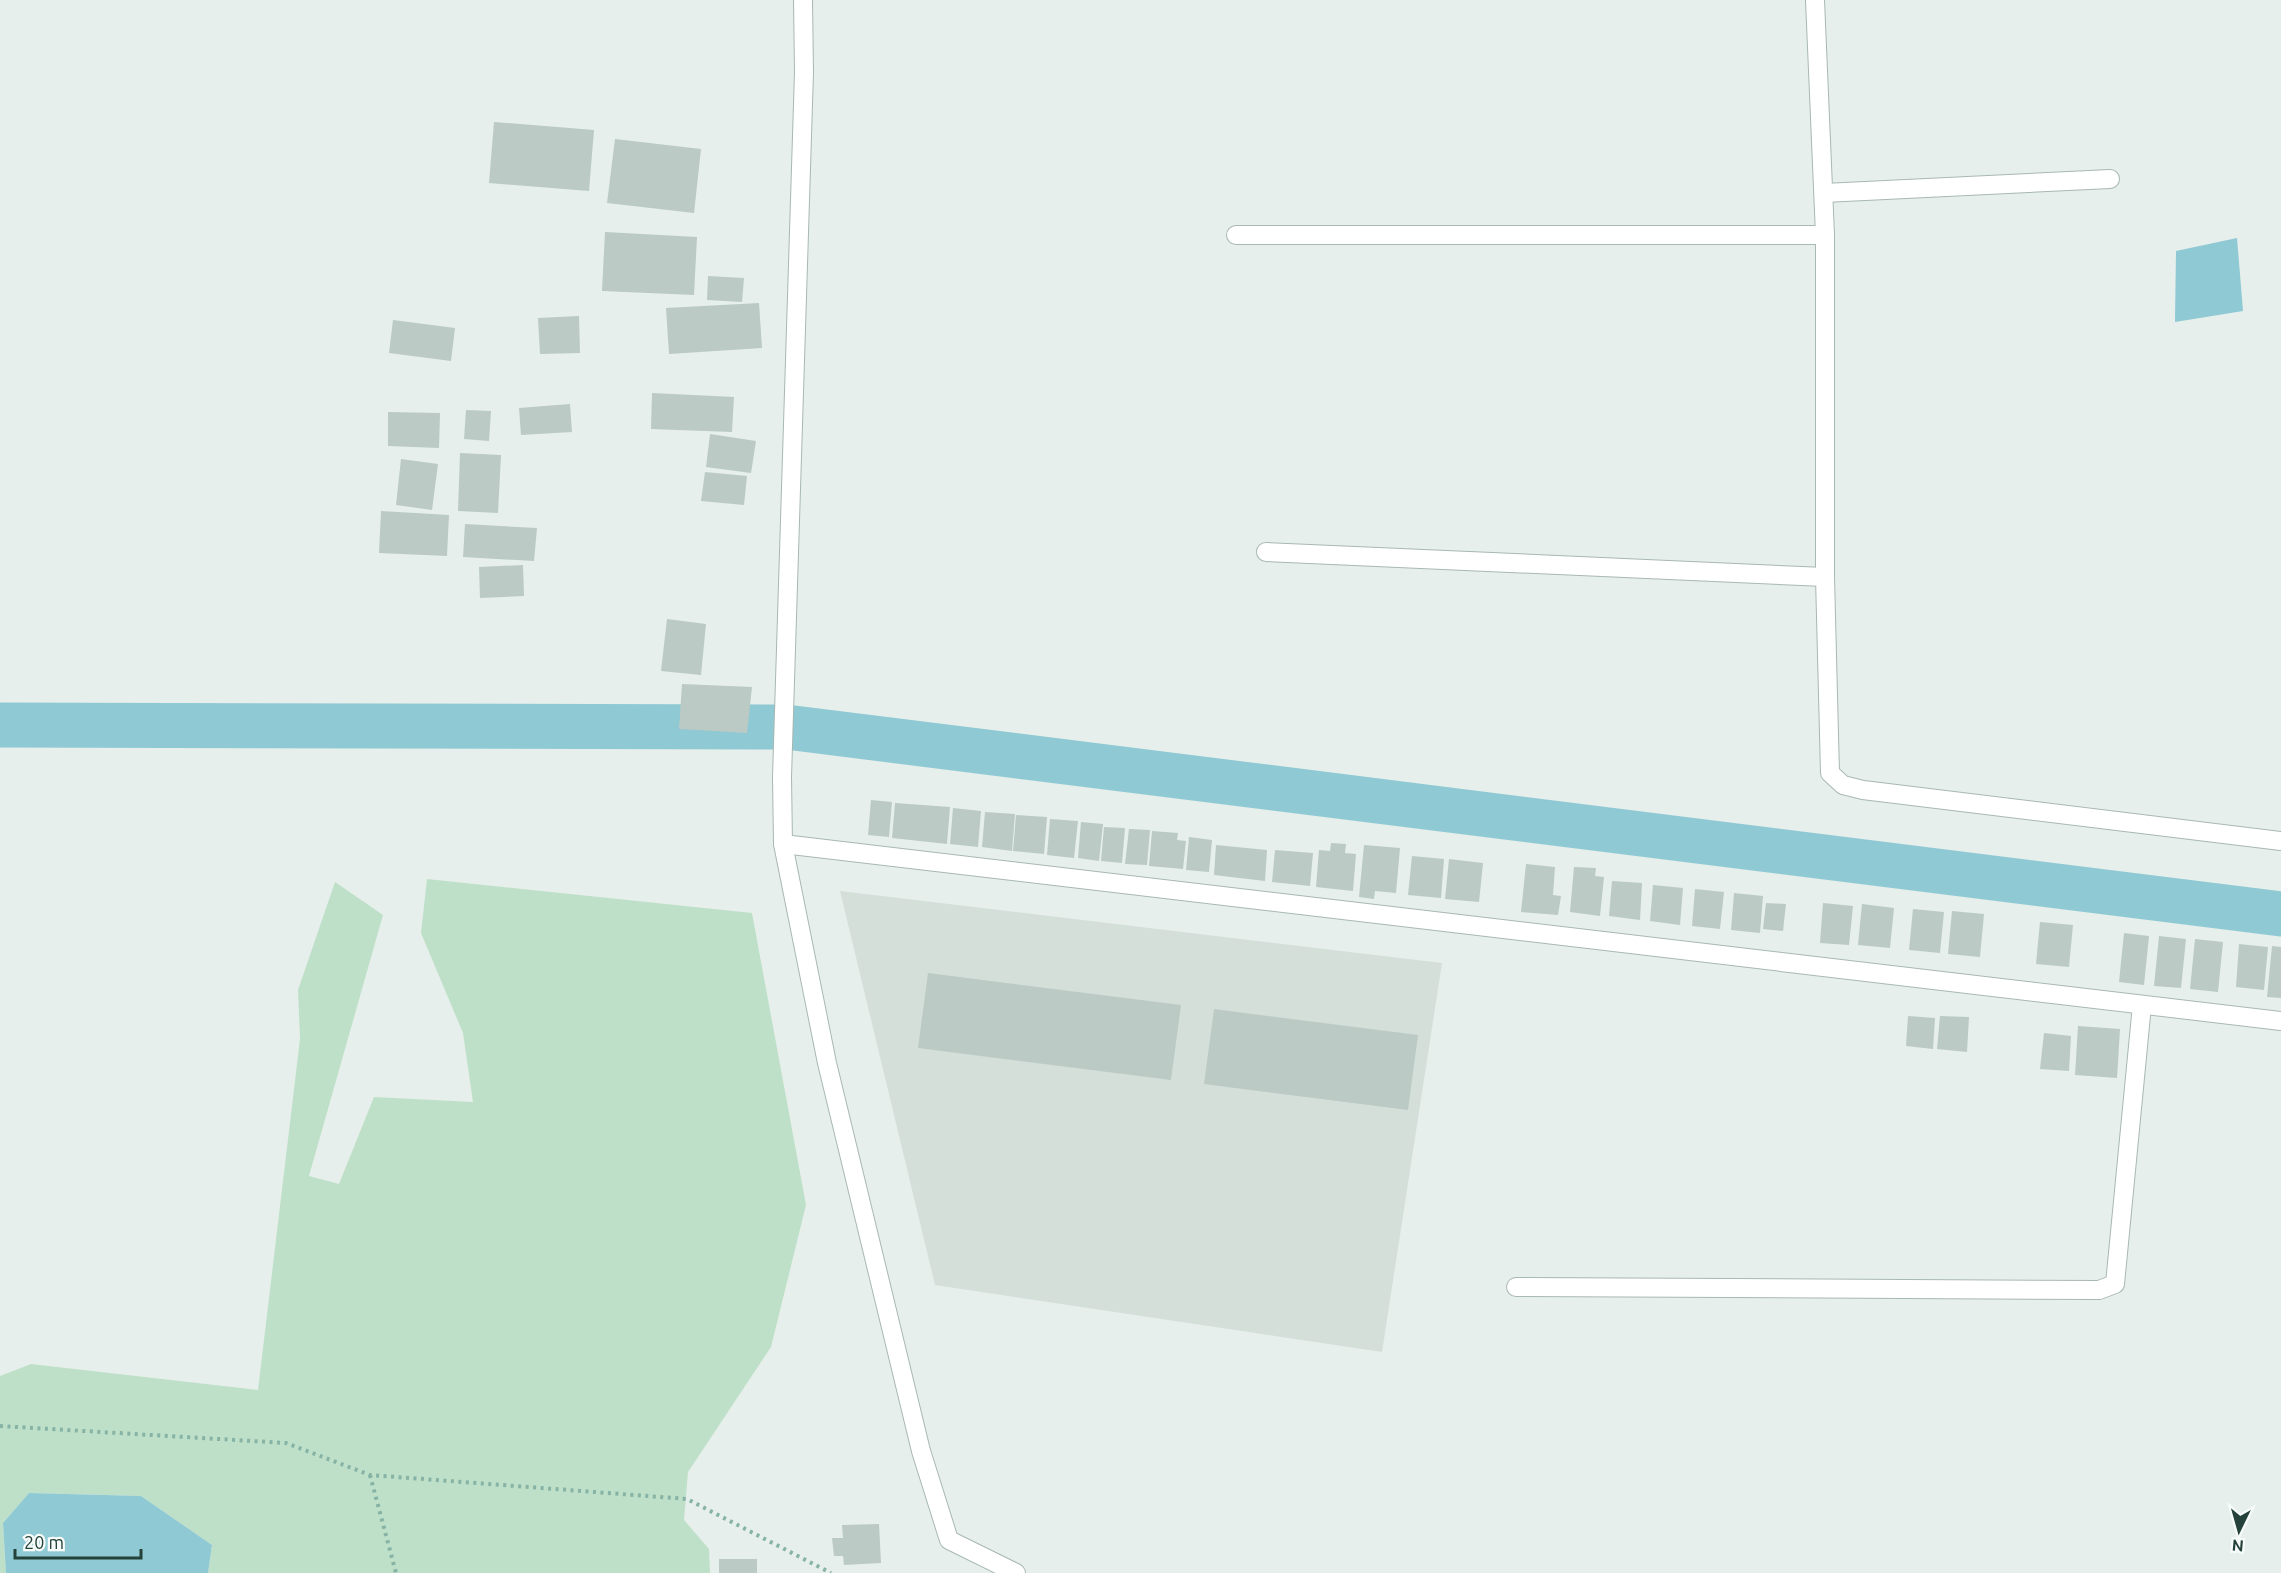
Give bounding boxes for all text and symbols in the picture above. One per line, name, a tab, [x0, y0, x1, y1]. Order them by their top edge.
north arrow	[2209, 1501, 2269, 1561]
scale bar	[15, 1522, 141, 1560]
text: 20 m	[24, 1532, 64, 1552]
text: N	[2231, 1536, 2244, 1555]

